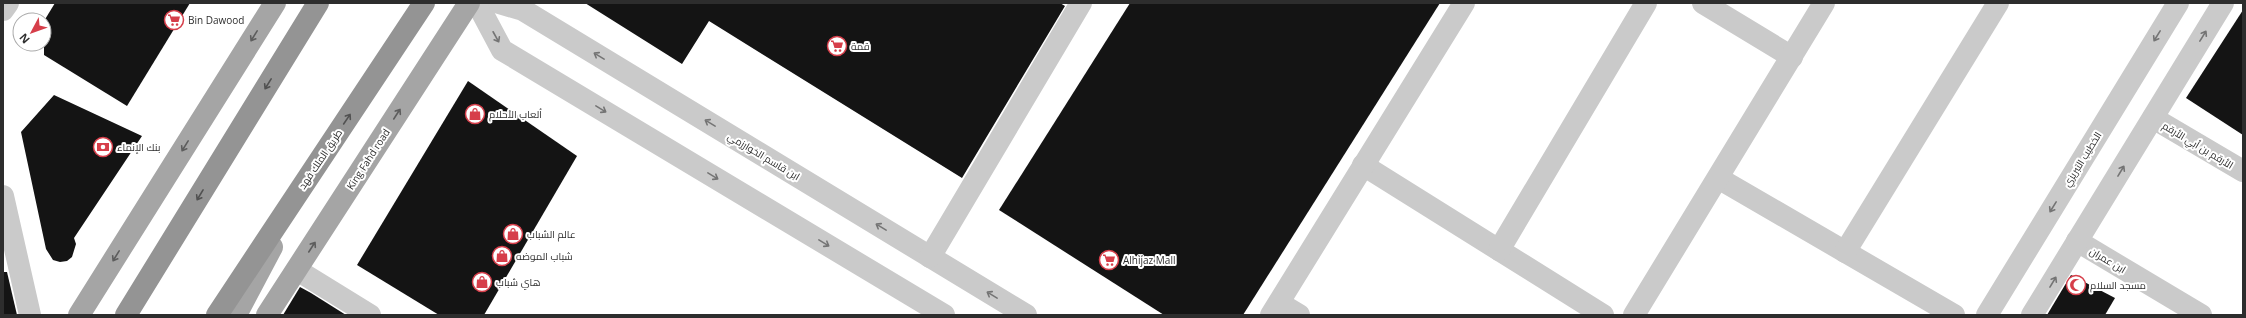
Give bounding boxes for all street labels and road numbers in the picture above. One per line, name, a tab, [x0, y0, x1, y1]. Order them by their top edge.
street label: الأرقم بن أبي الأرقم	[2159, 118, 2236, 173]
street label: طريق الملك فهد	[295, 126, 345, 192]
street label: King Fahd road	[343, 126, 393, 192]
street label: ابن قاسم الخوارزمي	[725, 129, 803, 184]
street label: الخطيب التبريزي	[2060, 129, 2105, 190]
street label: ابن عمران	[2087, 244, 2129, 276]

